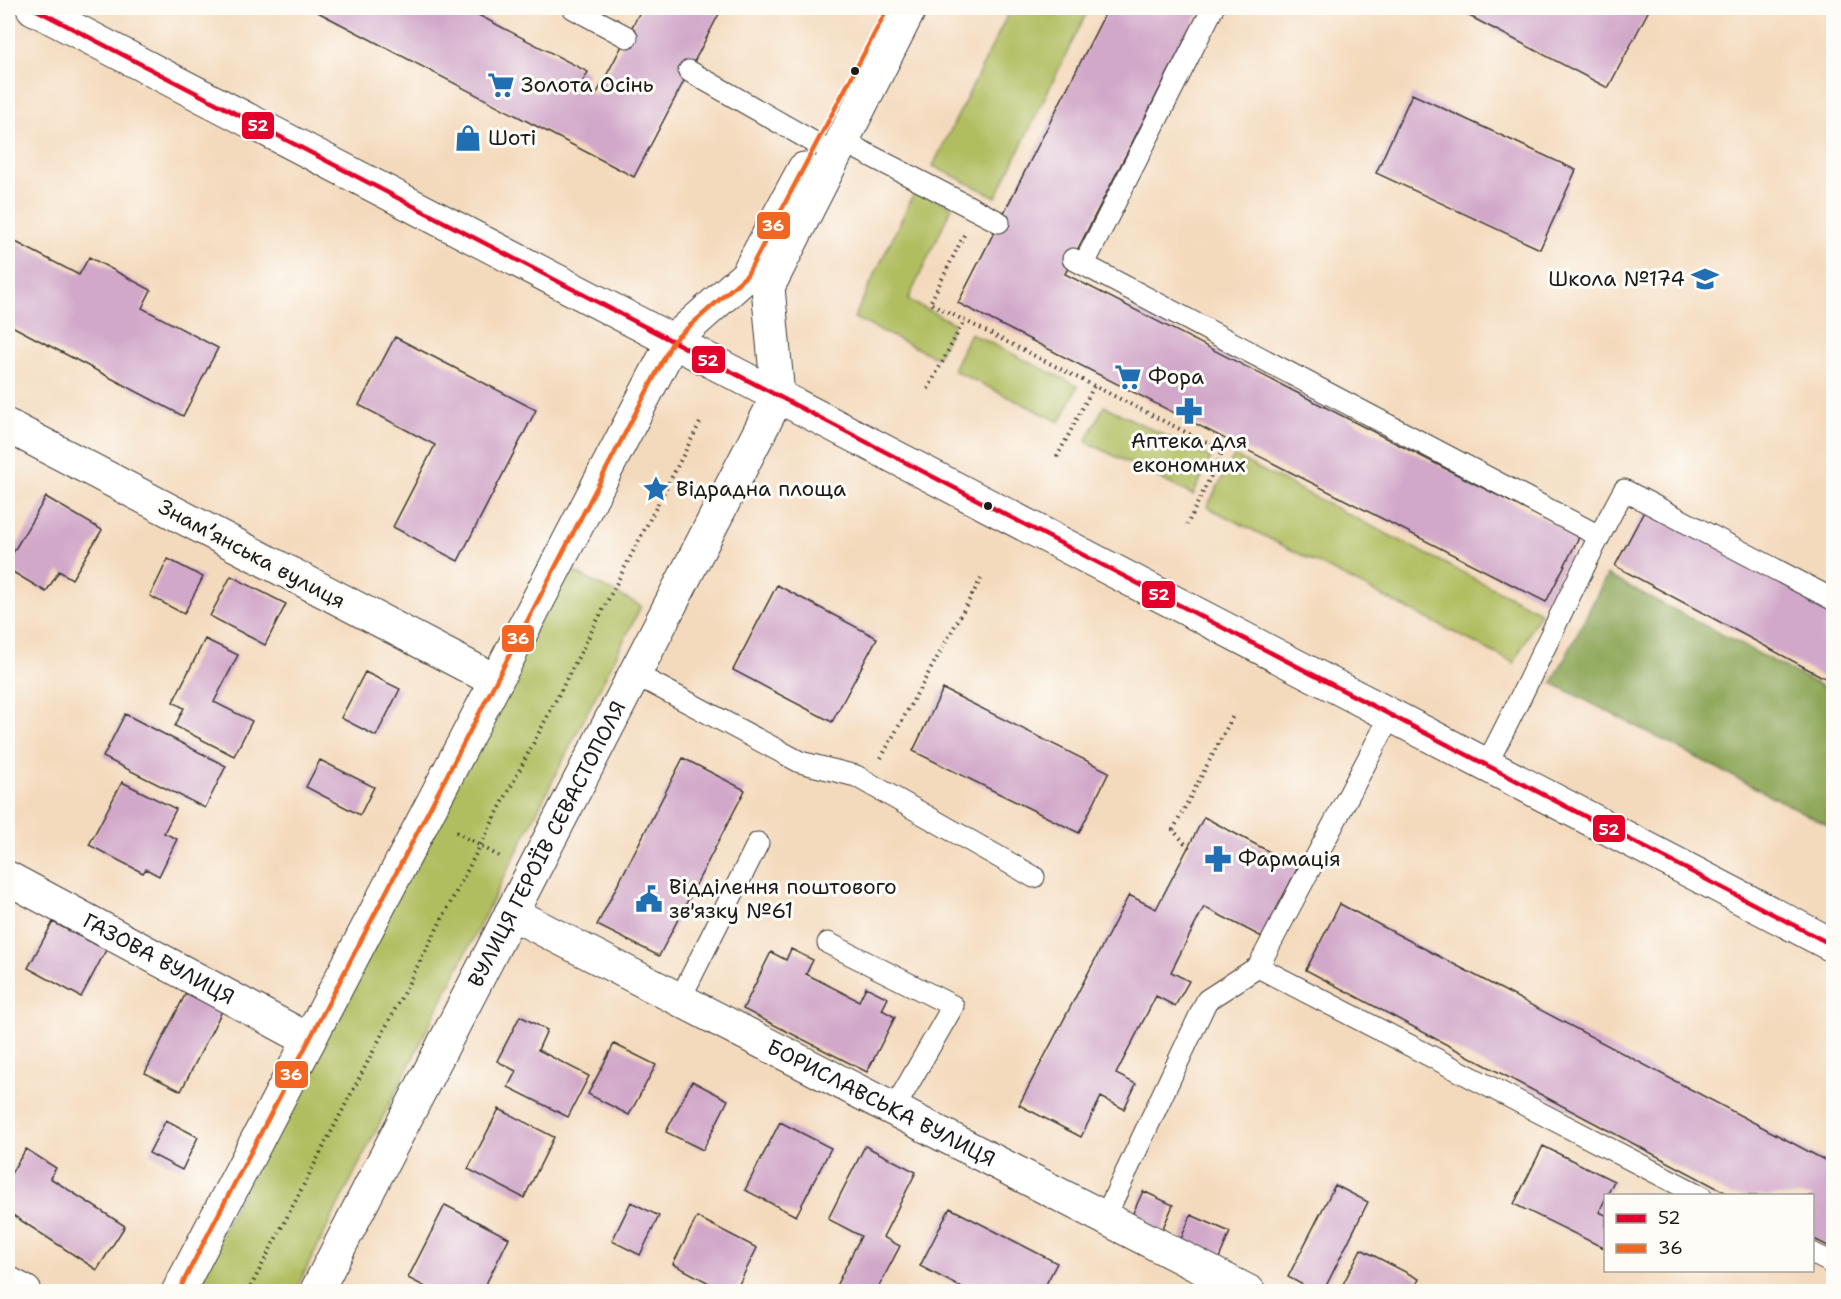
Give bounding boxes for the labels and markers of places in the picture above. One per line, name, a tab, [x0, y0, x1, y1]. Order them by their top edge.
unlabelled marker	[849, 65, 861, 77]
supermarket icon: Золота Осінь	[486, 70, 516, 100]
place label: Золота Осінь	[521, 71, 654, 99]
shop icon: Шоті	[453, 123, 483, 153]
place label: Шоті	[488, 124, 537, 152]
school or university icon: Школа №174	[1690, 264, 1720, 294]
place label: Школа №174	[1548, 265, 1685, 293]
supermarket icon: Фора	[1113, 362, 1143, 392]
place label: Фора	[1148, 363, 1204, 391]
pharmacy icon: Аптека для економних	[1174, 396, 1204, 426]
place label: Аптека для економних	[1131, 427, 1247, 479]
place icon: Відрадна площа	[641, 474, 671, 504]
place label: Відрадна площа	[676, 475, 846, 503]
unlabelled marker	[982, 500, 994, 512]
pharmacy icon: Фармація	[1203, 844, 1233, 874]
place label: Фармація	[1238, 845, 1341, 873]
place label: Відділення поштового зв'язку №61	[669, 873, 897, 925]
public building icon: Відділення поштового зв'язку №61	[634, 884, 664, 914]

